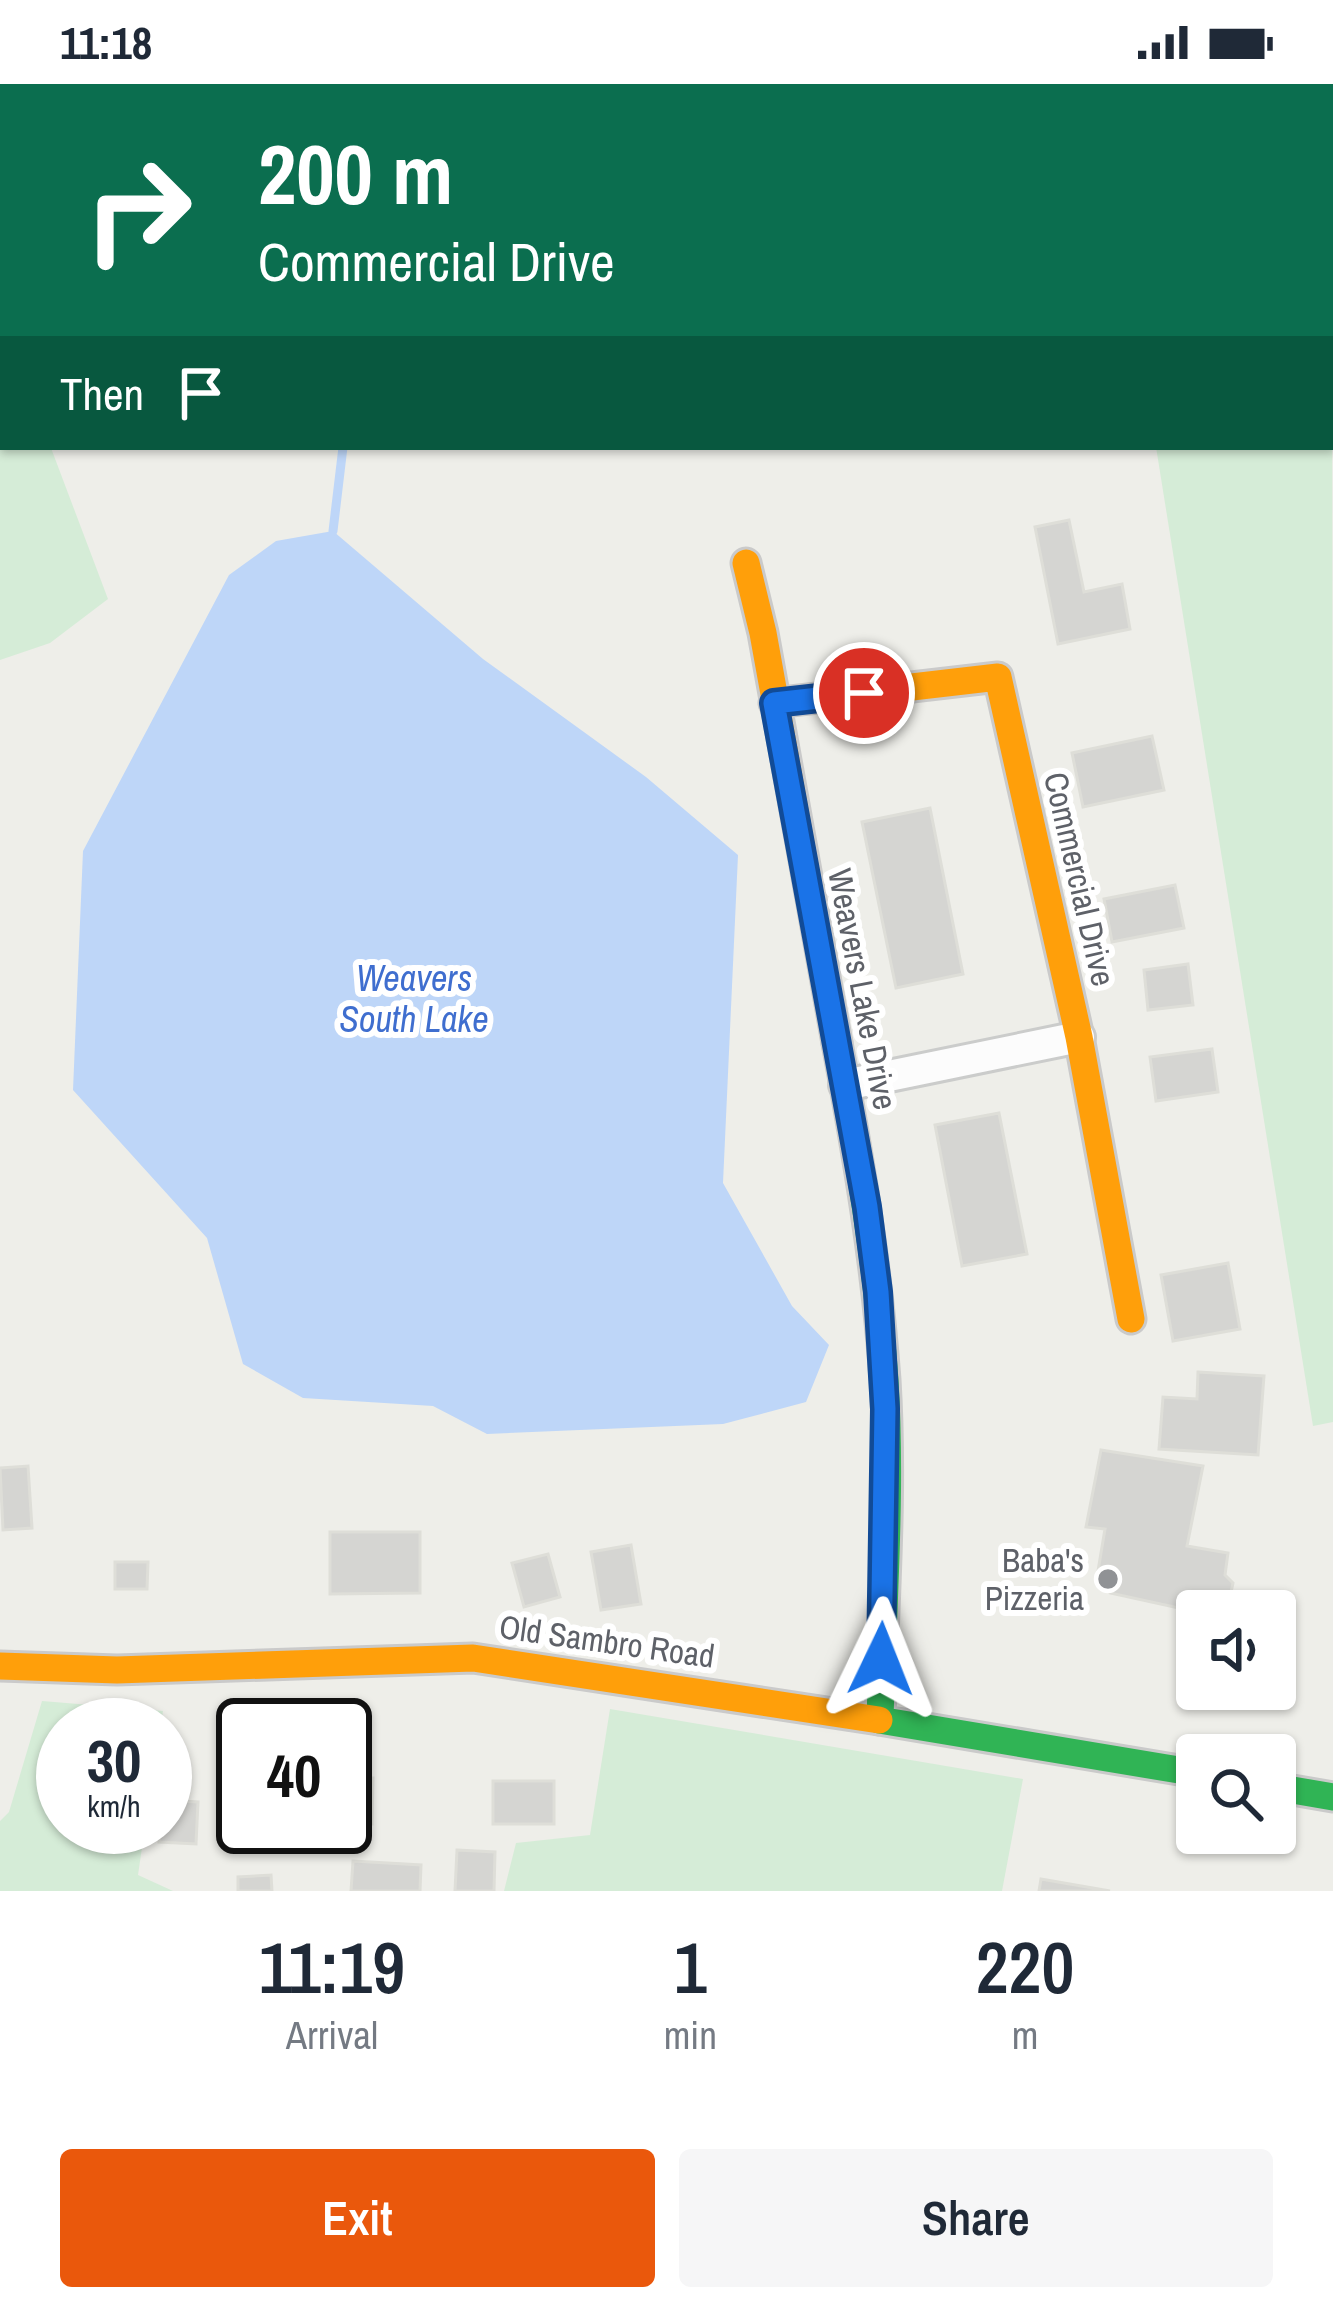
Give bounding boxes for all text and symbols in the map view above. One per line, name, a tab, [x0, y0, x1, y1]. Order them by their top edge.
text: 11:18	[60, 12, 152, 73]
text: 200 m	[258, 117, 453, 230]
icon: right	[60, 132, 216, 288]
text: Commercial Drive	[258, 225, 615, 298]
icon: arrive	[168, 360, 234, 426]
text: Then	[60, 363, 144, 424]
pin	[813, 642, 915, 744]
icon: arrive	[831, 660, 897, 726]
street label: Commercial Drive	[1034, 768, 1126, 990]
street label: Weavers Lake Drive	[818, 865, 908, 1113]
water label: Weavers South Lake	[339, 954, 489, 1043]
place label: Baba's Pizzeria	[985, 1538, 1084, 1620]
marker: Baba's Pizzeria	[1095, 1566, 1121, 1592]
map controls	[1176, 1590, 1296, 1854]
button: sound	[1176, 1590, 1296, 1710]
position arrow	[818, 1596, 944, 1722]
street label: Old Sambro Road	[497, 1604, 717, 1678]
speed limit sign: 40	[216, 1698, 372, 1854]
text: 30	[87, 1720, 141, 1801]
button: search	[1176, 1734, 1296, 1854]
text: km/h	[87, 1786, 141, 1826]
text: 11:19	[259, 1918, 405, 2015]
text: 1	[674, 1918, 707, 2015]
text: 220	[976, 1918, 1074, 2015]
text: Arrival	[286, 2009, 378, 2061]
text: min	[664, 2009, 717, 2061]
text: m	[1012, 2009, 1038, 2061]
button: Exit	[60, 2149, 655, 2287]
button: Share	[679, 2149, 1273, 2287]

